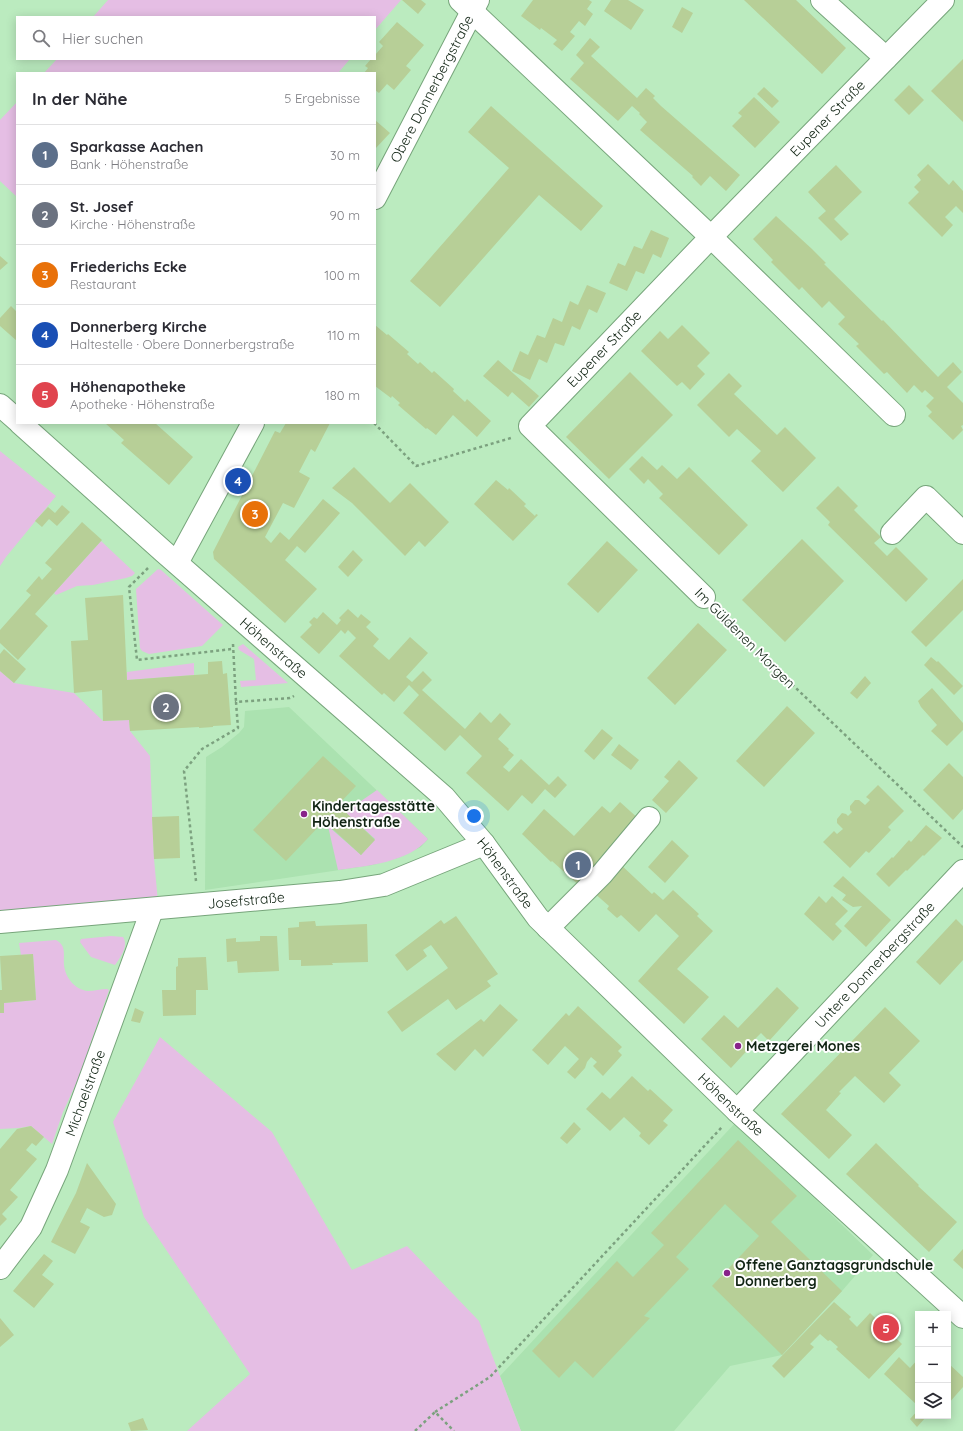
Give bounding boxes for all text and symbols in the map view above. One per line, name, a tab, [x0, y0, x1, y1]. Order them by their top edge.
street label: Obere Donnerbergstraße	[386, 12, 478, 166]
search box	[16, 16, 376, 60]
icon: search	[30, 27, 52, 49]
text: Hier suchen	[62, 29, 143, 48]
street label: Eupener Straße	[786, 76, 869, 160]
text: In der Nähe	[32, 88, 128, 109]
text: 5 Ergebnisse	[284, 90, 360, 106]
text: Sparkasse Aachen	[70, 137, 203, 156]
text: 1	[42, 147, 48, 163]
text: 30 m	[330, 147, 360, 163]
text: Bank · Höhenstraße	[70, 156, 188, 172]
text: St. Josef	[70, 197, 133, 216]
text: 2	[41, 207, 49, 223]
text: 90 m	[330, 207, 360, 223]
text: Kirche · Höhenstraße	[70, 216, 195, 232]
text: Friederichs Ecke	[70, 257, 187, 276]
text: 3	[42, 267, 48, 283]
text: 100 m	[324, 267, 360, 283]
text: Restaurant	[70, 276, 136, 292]
street label: Eupener Straße	[563, 306, 645, 391]
text: Donnerberg Kirche	[70, 317, 207, 336]
text: 4	[41, 327, 49, 343]
text: 110 m	[327, 327, 360, 343]
text: Haltestelle · Obere Donnerbergstraße	[70, 336, 294, 352]
text: Höhenapotheke	[70, 377, 186, 396]
text: 5	[41, 387, 49, 403]
text: 180 m	[325, 387, 360, 403]
text: Apotheke · Höhenstraße	[70, 396, 215, 412]
pin: 4	[225, 466, 251, 496]
pin: 3	[242, 499, 268, 529]
street label: Im Güldenen Morgen	[691, 584, 799, 692]
street label: Höhenstraße	[236, 613, 311, 682]
pin: 2	[153, 692, 179, 722]
place label: Kindertagesstätte Höhenstraße	[312, 797, 435, 831]
your location	[464, 806, 484, 826]
marker: Kindertagesstätte Höhenstraße	[299, 809, 309, 819]
street label: Höhenstraße	[473, 834, 537, 912]
pin: 1	[565, 850, 591, 880]
street label: Josefstraße	[207, 888, 286, 913]
street label: Untere Donnerbergstraße	[811, 898, 939, 1032]
place label: Metzgerei Mones	[746, 1037, 860, 1055]
marker: Metzgerei Mones	[733, 1041, 743, 1051]
street label: Michaelstraße	[61, 1047, 109, 1139]
street label: Höhenstraße	[694, 1069, 768, 1140]
place label: Offene Ganztagsgrundschule Donnerberg	[735, 1256, 933, 1290]
marker: Offene Ganztagsgrundschule Donnerberg	[722, 1268, 732, 1278]
map controls	[915, 1311, 951, 1419]
button: +	[915, 1311, 951, 1347]
pin: 5	[873, 1313, 899, 1343]
button: −	[915, 1347, 951, 1383]
button: layers	[915, 1383, 951, 1419]

